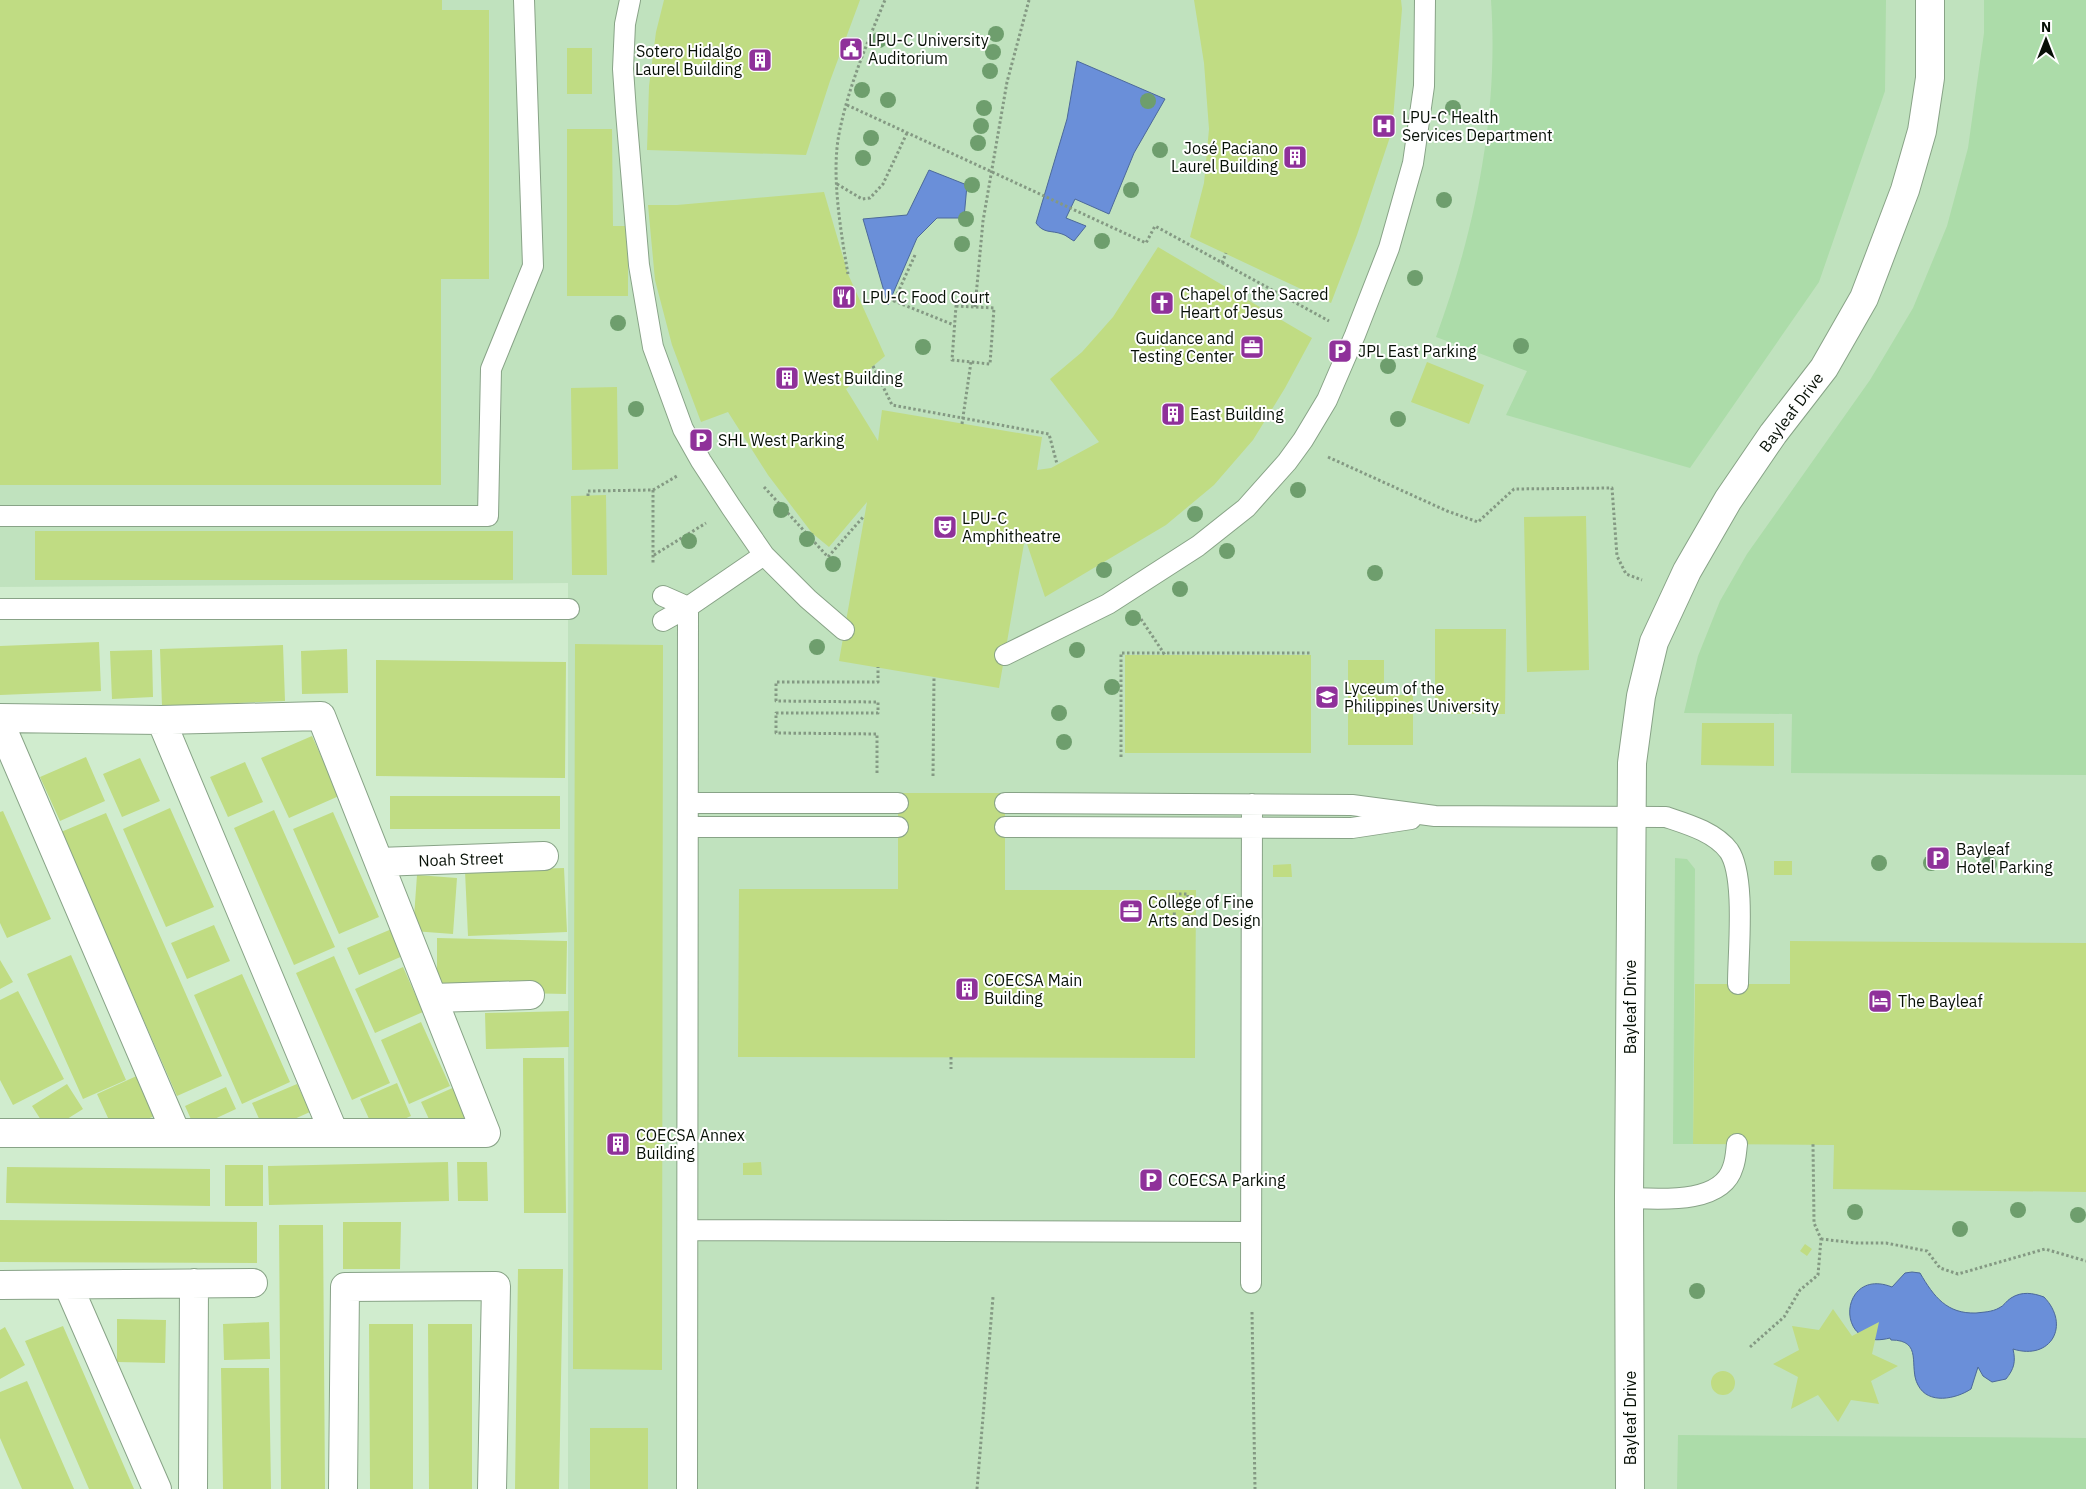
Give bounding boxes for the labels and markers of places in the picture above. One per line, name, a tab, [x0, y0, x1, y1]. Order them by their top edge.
place label: LPU-C University Auditorium	[868, 30, 989, 68]
public building icon: LPU-C University Auditorium	[838, 36, 864, 62]
place label: Sotero Hidalgo Laurel Building	[635, 41, 743, 79]
building icon: Sotero Hidalgo Laurel Building	[747, 47, 773, 73]
place label: LPU-C Health Services Department	[1402, 107, 1553, 145]
hospital icon: LPU-C Health Services Department	[1371, 113, 1397, 139]
place label: José Paciano Laurel Building	[1171, 138, 1279, 176]
building icon: José Paciano Laurel Building	[1282, 144, 1308, 170]
restaurant icon: LPU-C Food Court	[831, 284, 857, 310]
place label: Chapel of the Sacred Heart of Jesus	[1180, 284, 1329, 322]
place label: LPU-C Food Court	[862, 287, 990, 307]
church icon: Chapel of the Sacred Heart of Jesus	[1149, 290, 1175, 316]
place label: Guidance and Testing Center	[1130, 328, 1234, 366]
office icon: Guidance and Testing Center	[1239, 334, 1265, 360]
parking icon: JPL East Parking	[1327, 338, 1353, 364]
place label: JPL East Parking	[1358, 341, 1477, 361]
building icon: West Building	[774, 365, 800, 391]
place label: West Building	[804, 368, 903, 388]
building icon: East Building	[1160, 401, 1186, 427]
place label: East Building	[1190, 404, 1284, 424]
parking icon: SHL West Parking	[688, 427, 714, 453]
place label: SHL West Parking	[718, 430, 845, 450]
place label: LPU-C Amphitheatre	[962, 508, 1061, 546]
theatre icon: LPU-C Amphitheatre	[932, 514, 958, 540]
place label: Lyceum of the Philippines University	[1344, 678, 1499, 716]
school or university icon: Lyceum of the Philippines University	[1314, 684, 1340, 710]
place label: Bayleaf Hotel Parking	[1956, 839, 2053, 877]
parking icon: Bayleaf Hotel Parking	[1925, 845, 1951, 871]
place label: College of Fine Arts and Design	[1148, 892, 1261, 930]
office icon: College of Fine Arts and Design	[1118, 898, 1144, 924]
place label: COECSA Main Building	[984, 970, 1082, 1008]
building icon: COECSA Main Building	[954, 976, 980, 1002]
hotel icon: The Bayleaf	[1867, 988, 1893, 1014]
place label: The Bayleaf	[1898, 991, 1983, 1011]
place label: COECSA Annex Building	[636, 1125, 745, 1163]
building icon: COECSA Annex Building	[605, 1131, 631, 1157]
parking icon: COECSA Parking	[1138, 1167, 1164, 1193]
place label: COECSA Parking	[1168, 1170, 1286, 1190]

